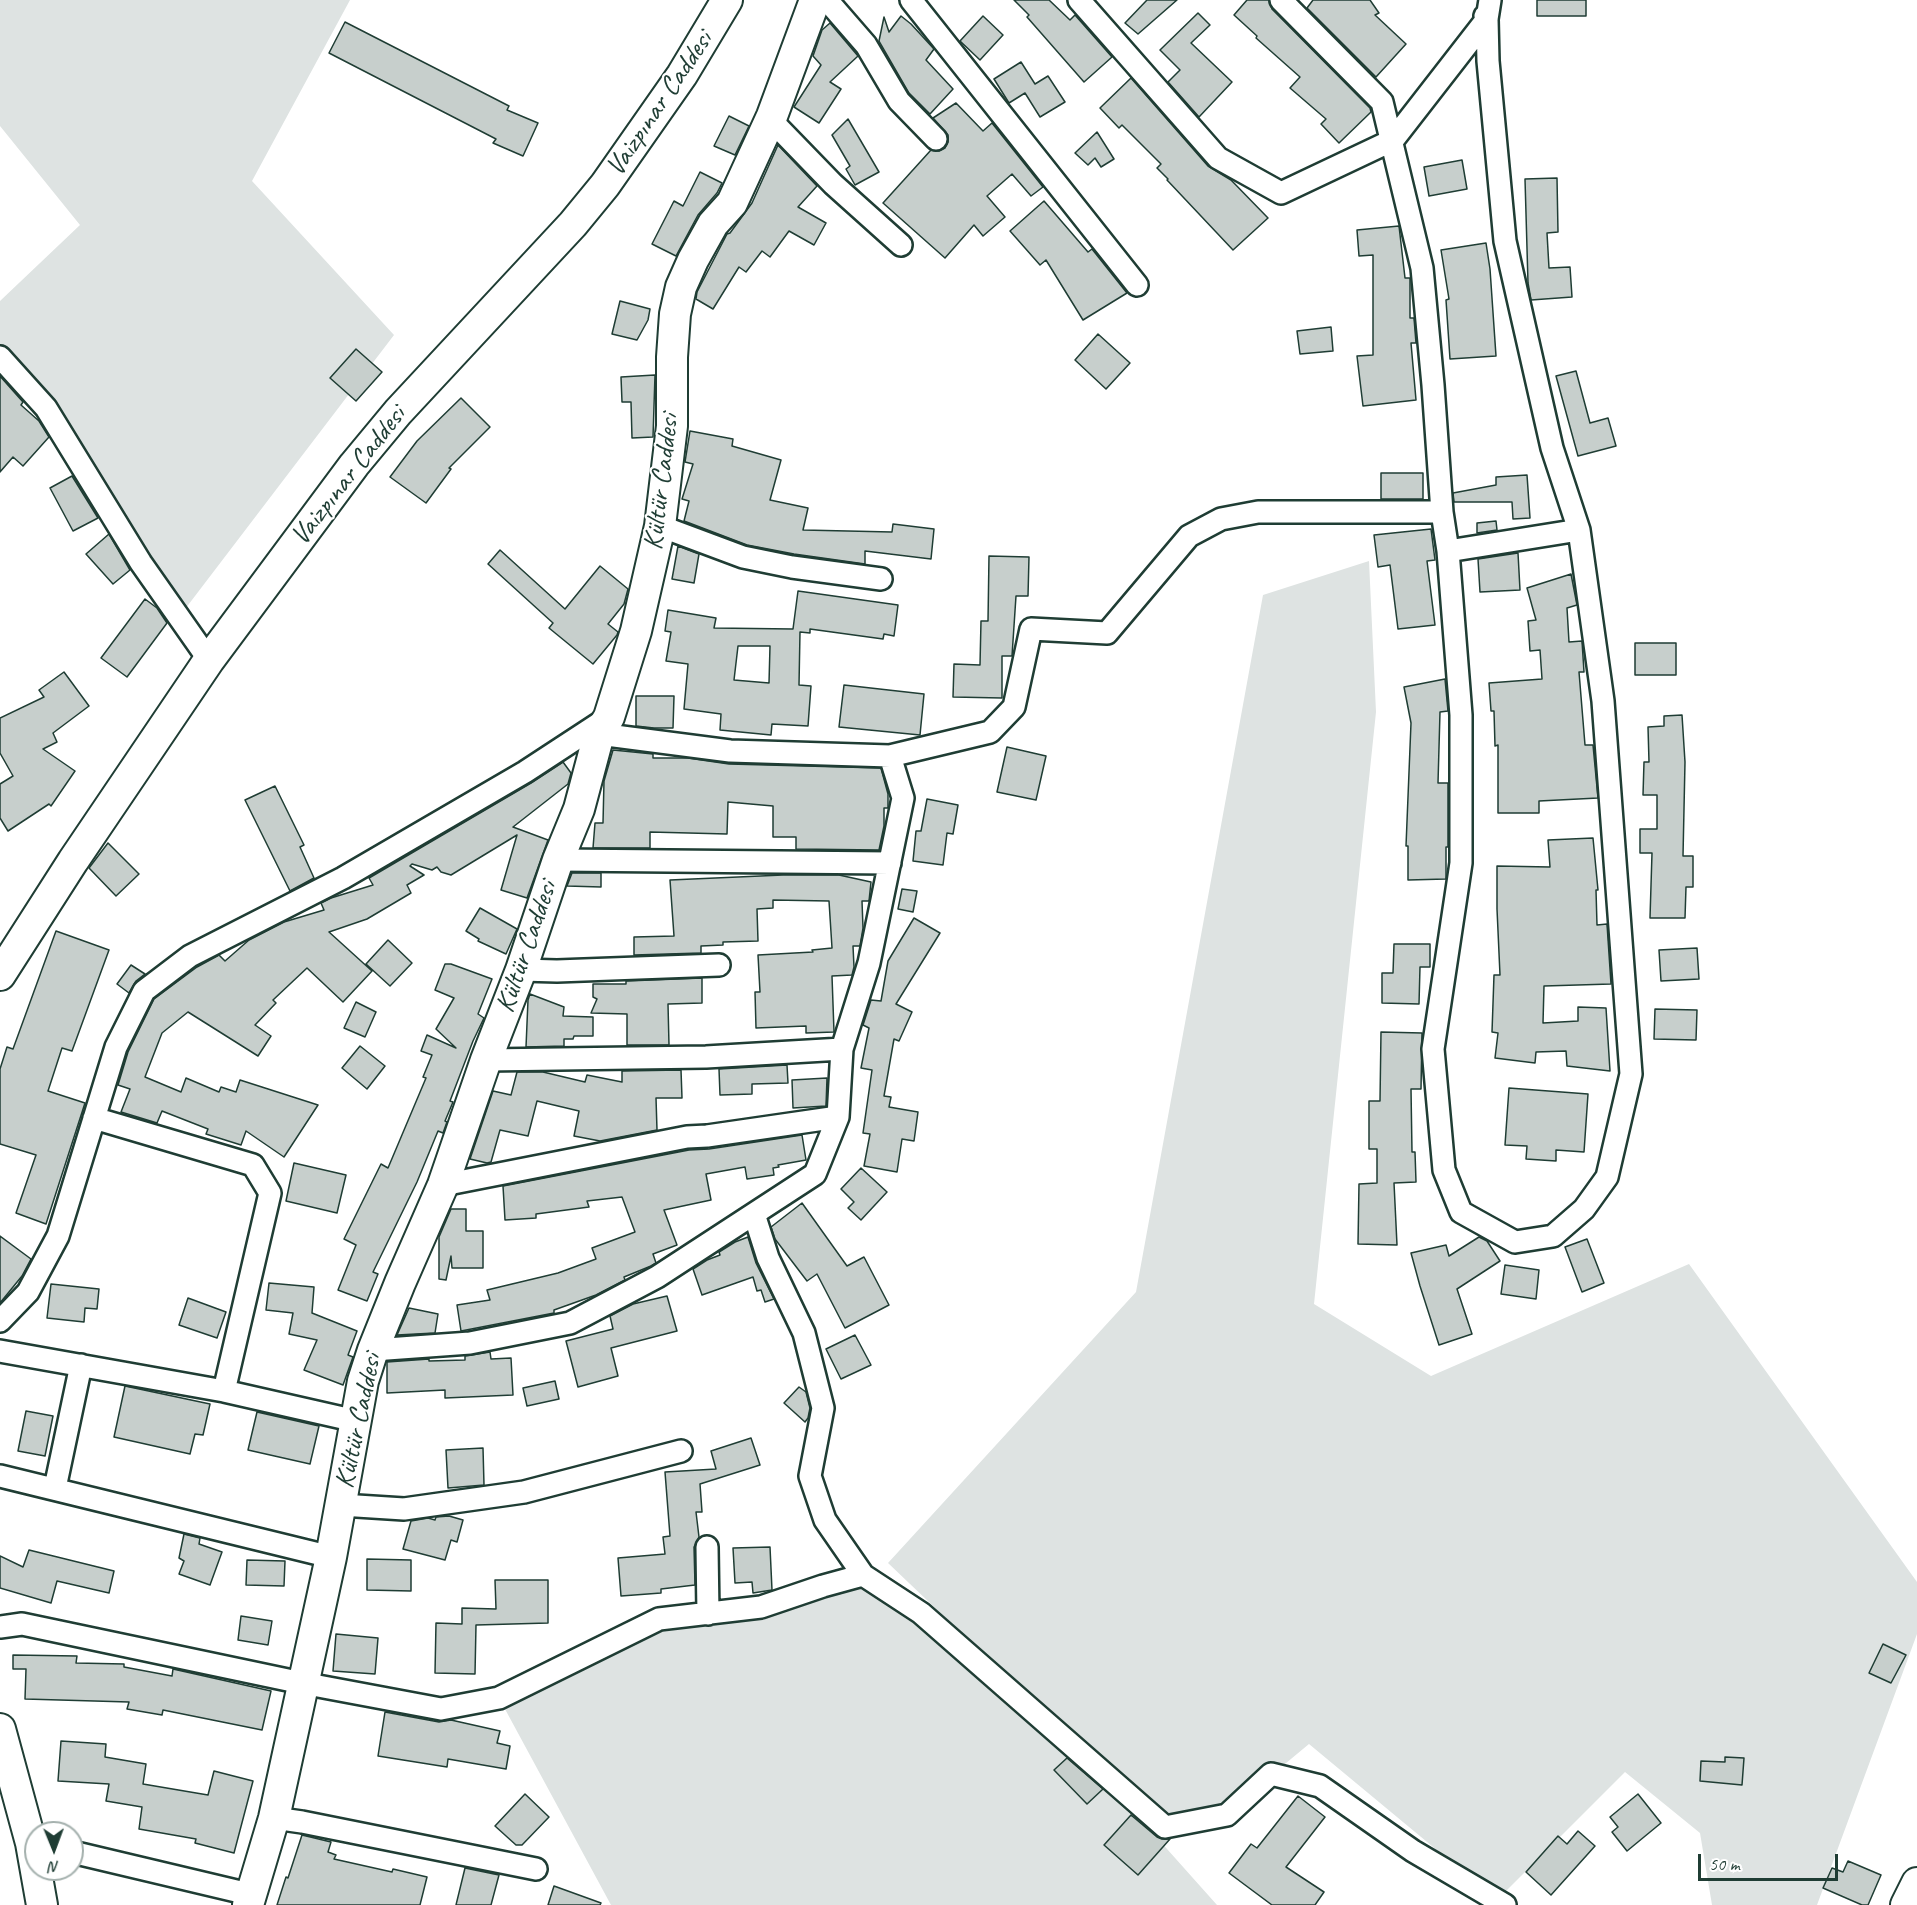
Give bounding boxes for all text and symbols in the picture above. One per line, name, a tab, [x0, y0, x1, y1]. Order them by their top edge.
street label: Vaizpınar Caddesi	[599, 25, 721, 183]
street label: Vaizpınar Caddesi	[284, 400, 414, 552]
street label: Kültür Caddesi	[637, 412, 687, 552]
street label: Kültür Caddesi	[489, 877, 565, 1017]
street label: Kültür Caddesi	[328, 1351, 390, 1491]
north arrow	[24, 1821, 84, 1881]
scale bar	[1701, 1842, 1840, 1880]
text: 50 m	[1709, 1853, 1740, 1875]
text: N	[49, 1857, 59, 1877]

